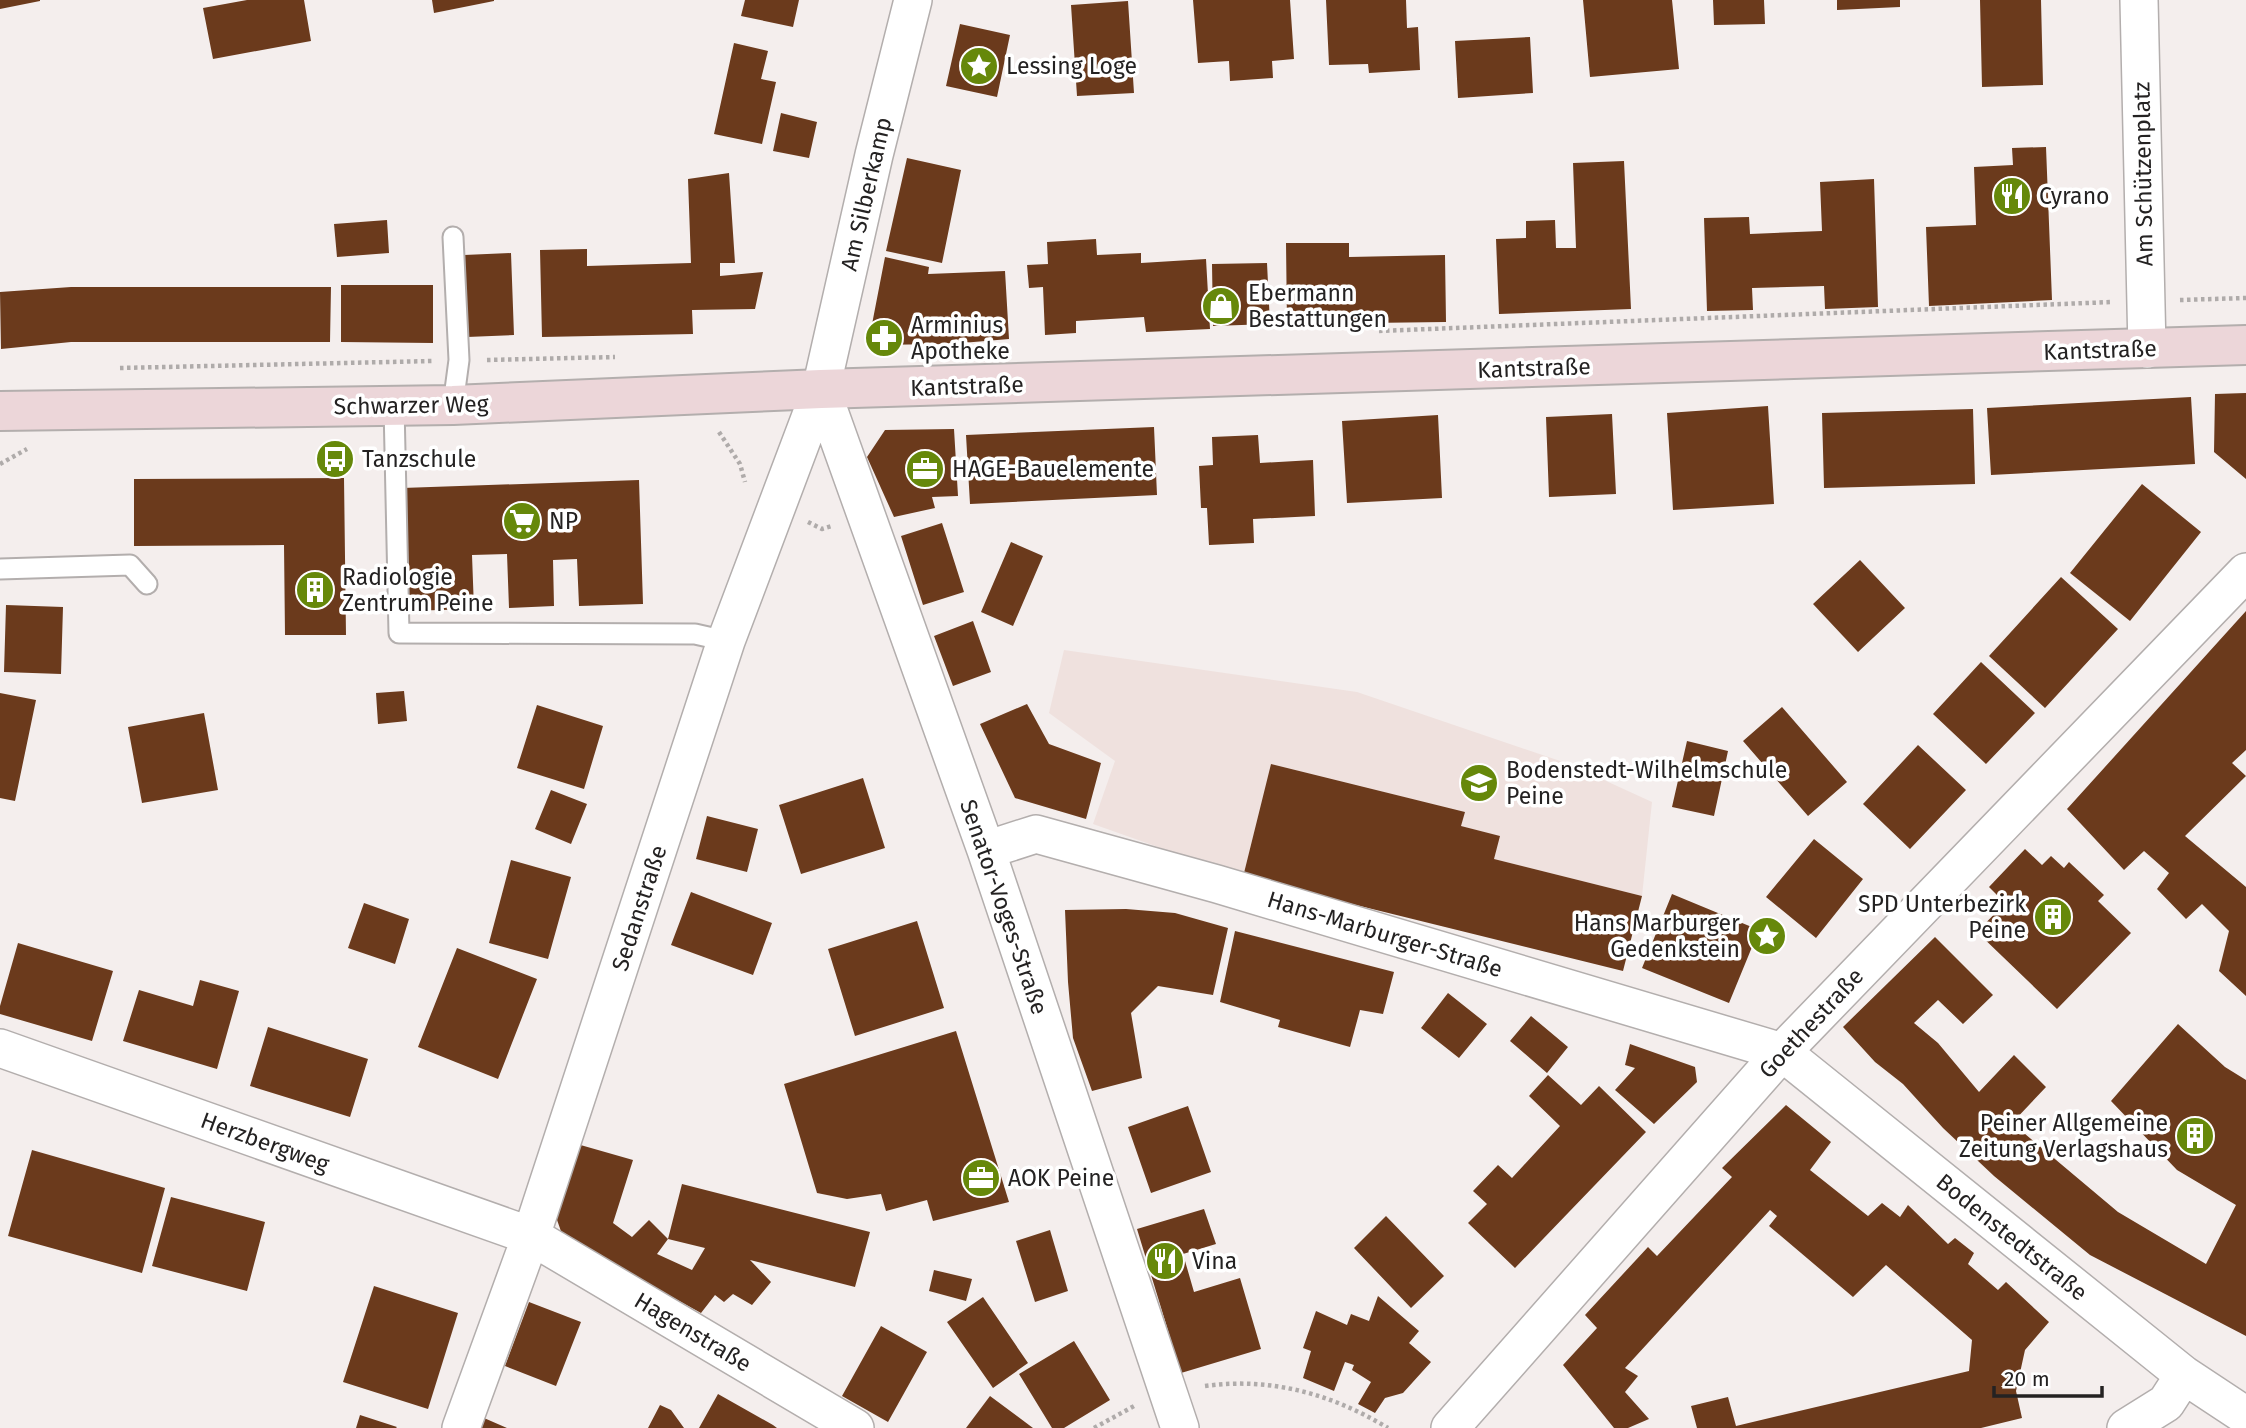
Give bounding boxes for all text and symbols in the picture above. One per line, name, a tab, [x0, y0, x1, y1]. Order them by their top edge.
place icon: Lessing Loge	[958, 45, 1000, 87]
place label: Lessing Loge	[1006, 52, 1137, 80]
street label: Am Schützenplatz	[2127, 81, 2159, 267]
street label: Am Silberkamp	[835, 114, 897, 274]
restaurant icon: Cyrano	[1991, 175, 2033, 217]
place label: Cyrano	[2039, 182, 2110, 210]
place label: Ebermann Bestattungen	[1248, 279, 1387, 333]
shop icon: Ebermann Bestattungen	[1200, 285, 1242, 327]
place label: Arminius Apotheke	[911, 311, 1010, 365]
pharmacy icon: Arminius Apotheke	[863, 317, 905, 359]
street label: Kantstraße	[2043, 334, 2157, 366]
street label: Kantstraße	[1477, 352, 1591, 384]
street label: Kantstraße	[910, 370, 1024, 402]
street label: Schwarzer Weg	[333, 390, 489, 420]
bus stop icon: Tanzschule	[314, 438, 356, 480]
place label: Tanzschule	[362, 445, 476, 473]
office icon: HAGE-Bauelemente	[904, 448, 946, 490]
place label: HAGE-Bauelemente	[952, 455, 1154, 483]
supermarket icon: NP	[501, 500, 543, 542]
place label: NP	[549, 507, 578, 535]
place label: Radiologie Zentrum Peine	[342, 563, 494, 617]
building icon: Radiologie Zentrum Peine	[294, 569, 336, 611]
place label: Bodenstedt-Wilhelmschule Peine	[1506, 756, 1787, 810]
school or university icon: Bodenstedt-Wilhelmschule Peine	[1458, 762, 1500, 804]
street label: Senator-Voges-Straße	[954, 796, 1054, 1018]
street label: Sedanstraße	[606, 842, 672, 974]
street label: Hans-Marburger-Straße	[1264, 885, 1506, 983]
place label: SPD Unterbezirk Peine	[1858, 890, 2026, 944]
building icon: SPD Unterbezirk Peine	[2032, 896, 2074, 938]
place label: Hans Marburger Gedenkstein	[1574, 909, 1740, 963]
place icon: Hans Marburger Gedenkstein	[1746, 915, 1788, 957]
street label: Goethestraße	[1753, 962, 1869, 1084]
street label: Herzbergweg	[197, 1106, 333, 1178]
place label: Peiner Allgemeine Zeitung Verlagshaus	[1959, 1109, 2168, 1163]
building icon: Peiner Allgemeine Zeitung Verlagshaus	[2174, 1115, 2216, 1157]
office icon: AOK Peine	[960, 1157, 1002, 1199]
place label: AOK Peine	[1008, 1164, 1114, 1192]
street label: Bodenstedtstraße	[1931, 1168, 2093, 1306]
restaurant icon: Vina	[1144, 1240, 1186, 1282]
place label: Vina	[1192, 1247, 1237, 1275]
street label: Hagenstraße	[629, 1286, 757, 1378]
scale bar	[1994, 1354, 2102, 1398]
text: 20 m	[2004, 1366, 2050, 1392]

